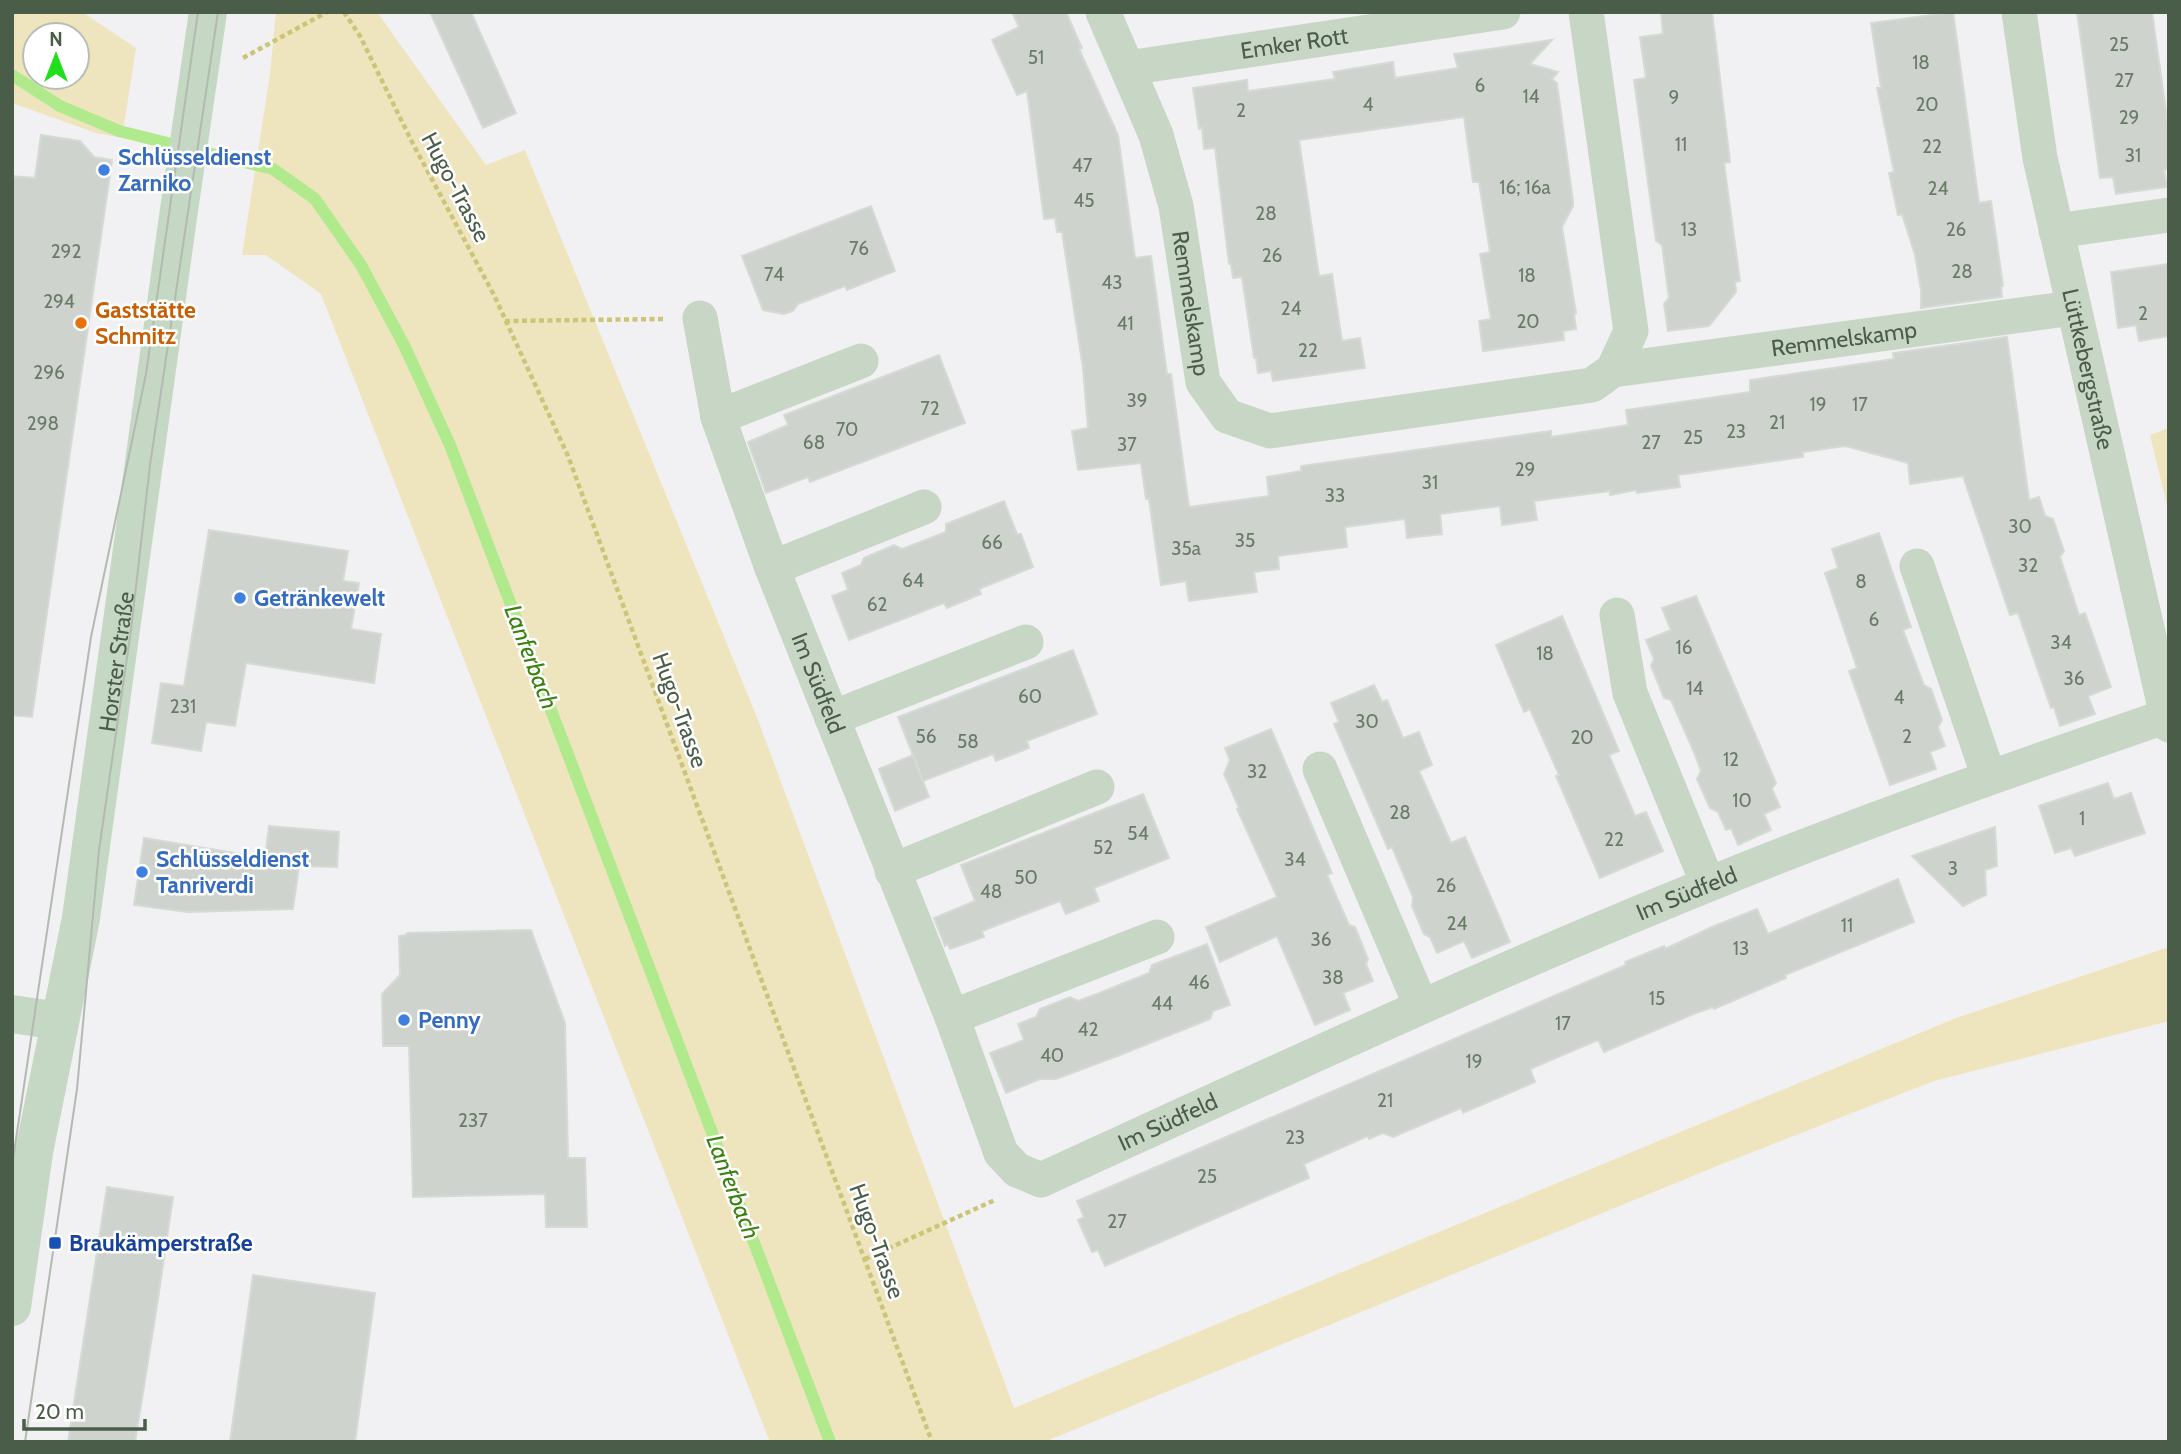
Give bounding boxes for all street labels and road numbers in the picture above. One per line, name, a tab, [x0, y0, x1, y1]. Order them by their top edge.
street label: Emker Rott	[1239, 21, 1350, 65]
street label: Hugo-Trasse	[415, 127, 497, 247]
street label: Remmelskamp	[1166, 229, 1216, 378]
street label: Lüttkebergstraße	[2056, 286, 2120, 452]
street label: Remmelskamp	[1769, 315, 1919, 363]
street label: Horster Straße	[93, 590, 140, 734]
street label: Im Südfeld	[785, 629, 851, 738]
street label: Hugo-Trasse	[646, 649, 714, 771]
street label: Im Südfeld	[1632, 860, 1741, 927]
street label: Im Südfeld	[1114, 1087, 1222, 1157]
street label: Hugo-Trasse	[843, 1180, 911, 1302]

